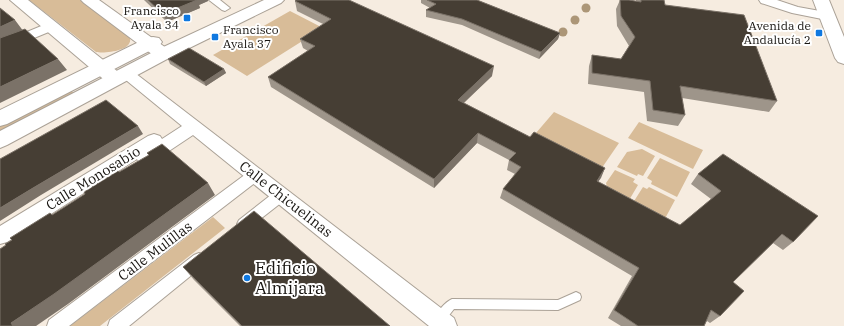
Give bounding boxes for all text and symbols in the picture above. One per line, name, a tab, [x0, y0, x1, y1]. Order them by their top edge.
place label: Francisco Ayala 34	[124, 3, 179, 32]
marker: Francisco Ayala 34	[182, 13, 192, 23]
place label: Avenida de Andalucía 2	[744, 18, 811, 47]
place label: Francisco Ayala 37	[223, 22, 279, 51]
marker: Avenida de Andalucía 2	[814, 28, 824, 38]
marker: Francisco Ayala 37	[210, 32, 220, 42]
street label: Calle Monosabio	[43, 142, 144, 214]
street label: Calle Chicuelinas	[236, 157, 336, 241]
street label: Calle Mulillas	[114, 217, 196, 285]
place label: Edificio Almijara	[255, 257, 324, 299]
marker: Edificio Almijara	[242, 273, 252, 283]

